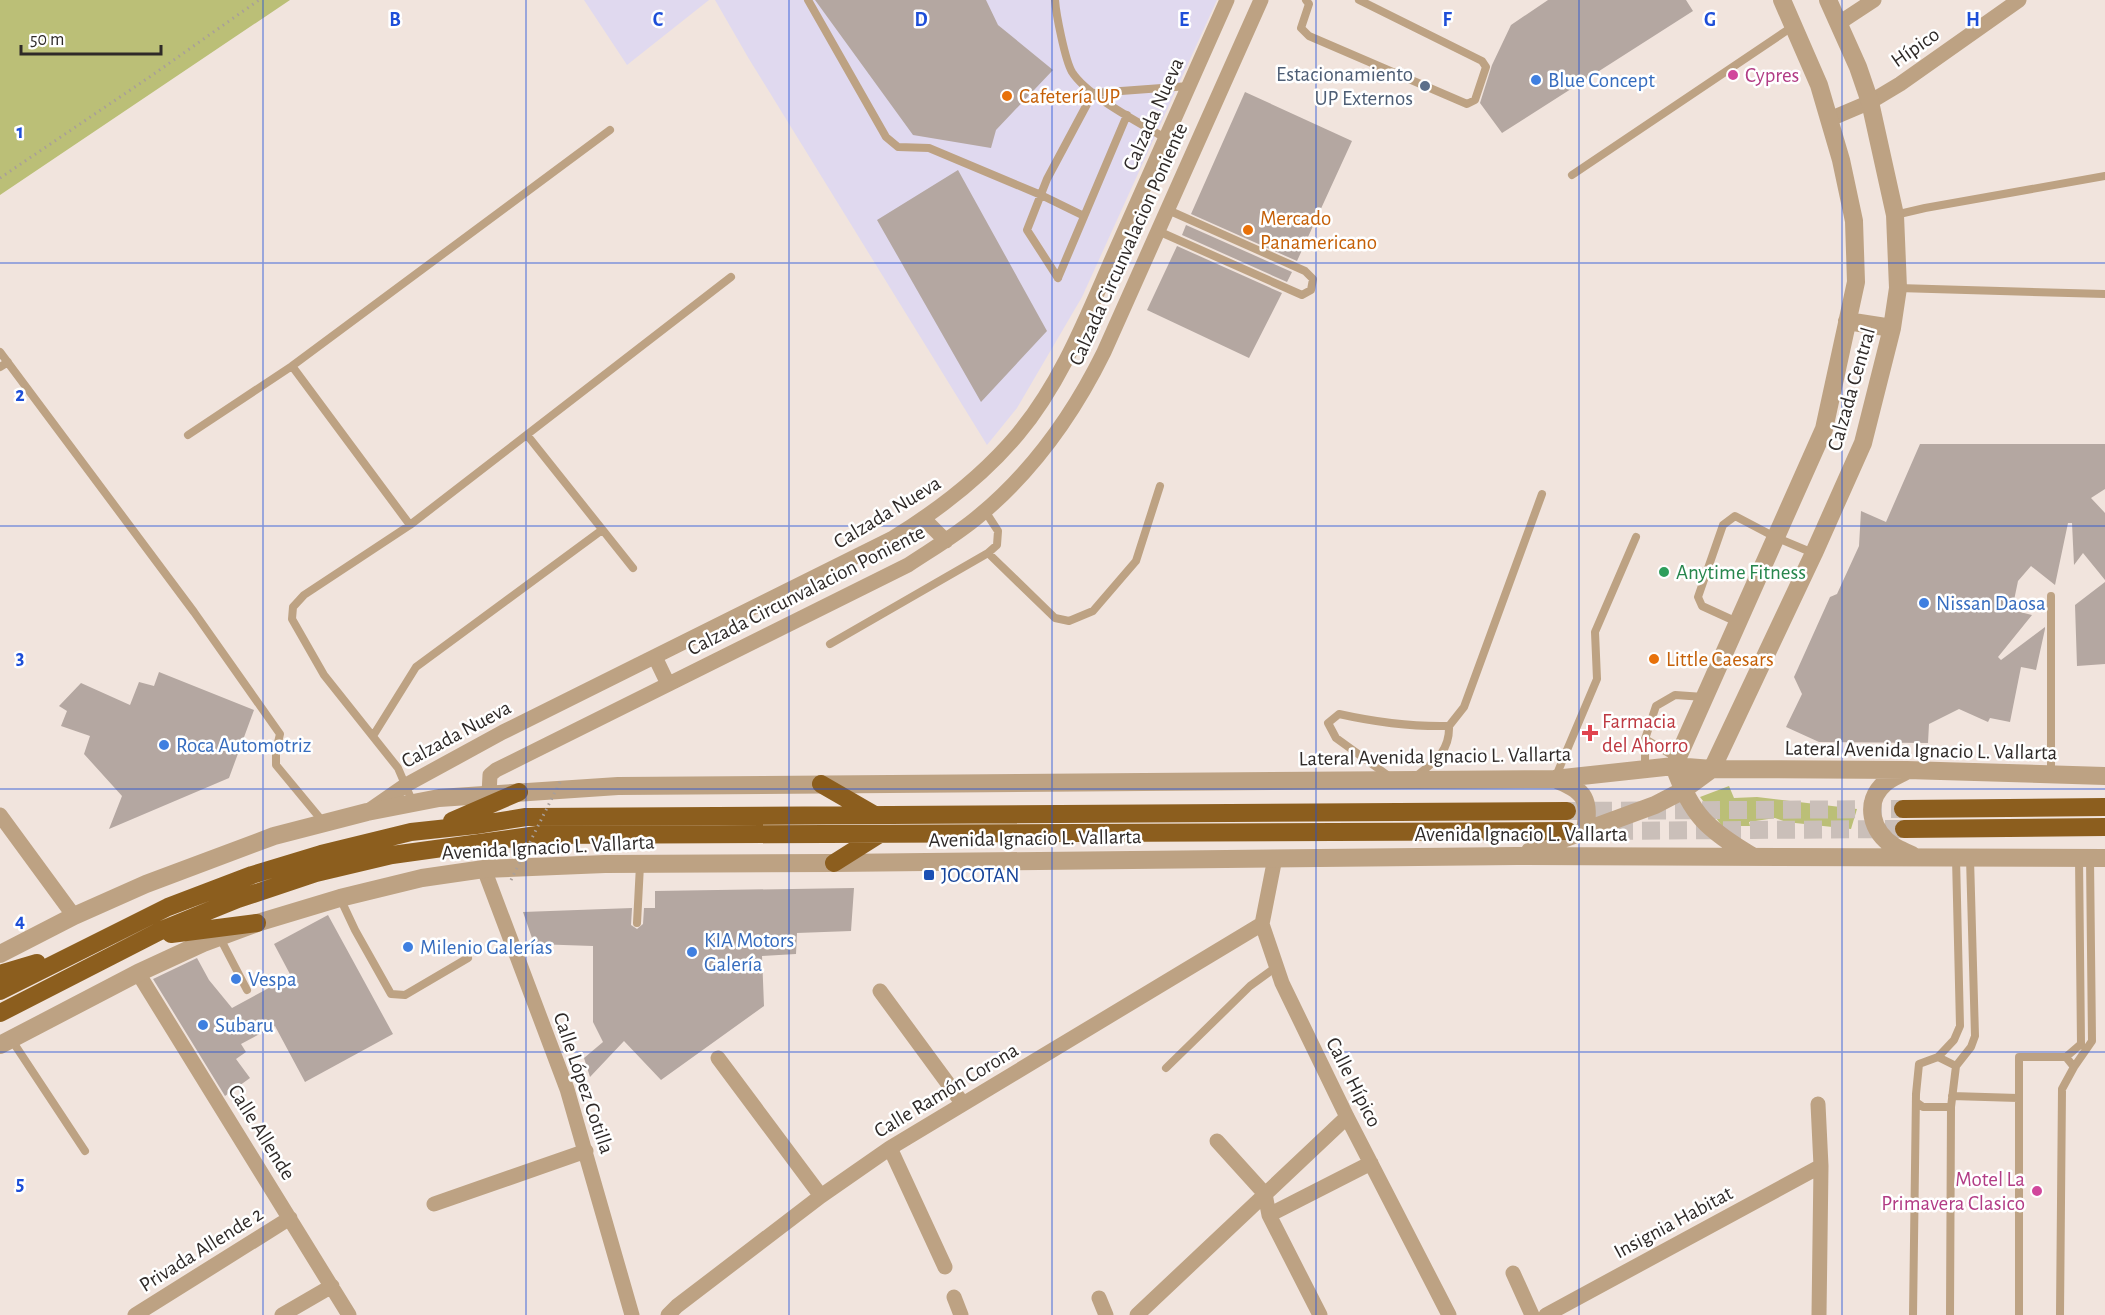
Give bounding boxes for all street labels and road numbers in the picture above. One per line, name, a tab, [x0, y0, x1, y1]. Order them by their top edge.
street label: Hípico	[1887, 23, 1943, 71]
street label: Calzada Nueva	[1119, 54, 1188, 174]
street label: Calzada Circunvalacion Poniente	[1065, 120, 1192, 369]
street label: Calzada Central	[1824, 325, 1879, 453]
street label: Calzada Nueva	[830, 472, 945, 553]
street label: Calzada Circunvalacion Poniente	[684, 521, 928, 660]
street label: Calzada Nueva	[398, 697, 515, 772]
street label: Lateral Avenida Ignacio L. Vallarta	[1784, 738, 2058, 763]
street label: Lateral Avenida Ignacio L. Vallarta	[1299, 744, 1572, 769]
street label: Avenida Ignacio L. Vallarta	[1414, 824, 1628, 845]
street label: Avenida Ignacio L. Vallarta	[928, 826, 1142, 851]
street label: Avenida Ignacio L. Vallarta	[441, 831, 655, 864]
street label: Calle López Cotilla	[549, 1010, 618, 1157]
street label: Calle Hípico	[1322, 1034, 1385, 1131]
street label: Calle Ramón Corona	[871, 1039, 1022, 1142]
street label: Calle Allende	[224, 1081, 299, 1184]
street label: Insignia Habitat	[1610, 1182, 1736, 1262]
street label: Privada Allende 2	[136, 1203, 267, 1296]

